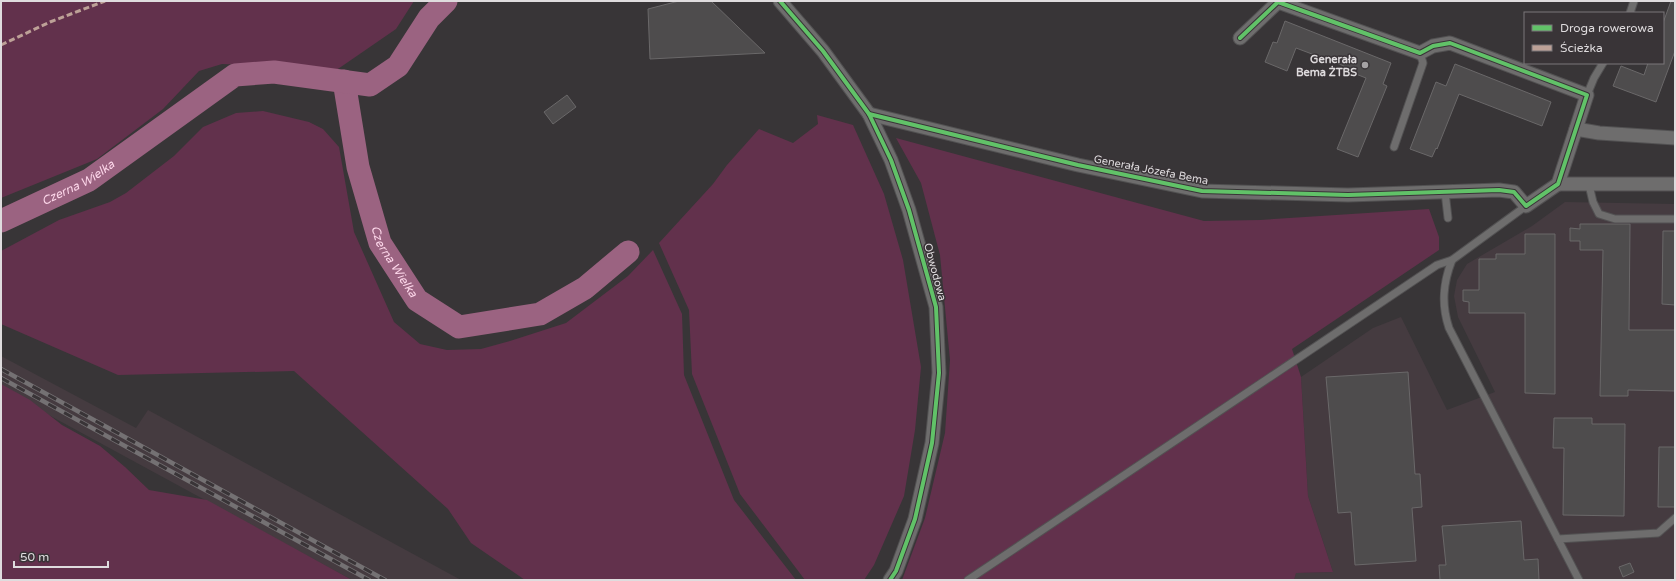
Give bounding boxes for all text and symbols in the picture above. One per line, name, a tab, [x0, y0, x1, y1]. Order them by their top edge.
legend	[1524, 12, 1664, 64]
text: Droga rowerowa	[1560, 21, 1654, 35]
text: Ścieżka	[1560, 41, 1603, 55]
place label: Generała Bema ŻTBS	[1296, 53, 1357, 79]
marker: Generała Bema ŻTBS	[1360, 60, 1370, 70]
street label: Generała Józefa Bema	[1093, 153, 1209, 187]
water label: Czerna Wielka	[39, 157, 117, 208]
water label: Czerna Wielka	[368, 224, 420, 300]
street label: Obwodowa	[921, 242, 949, 302]
scale bar	[14, 543, 108, 569]
text: 50 m	[20, 550, 49, 564]

